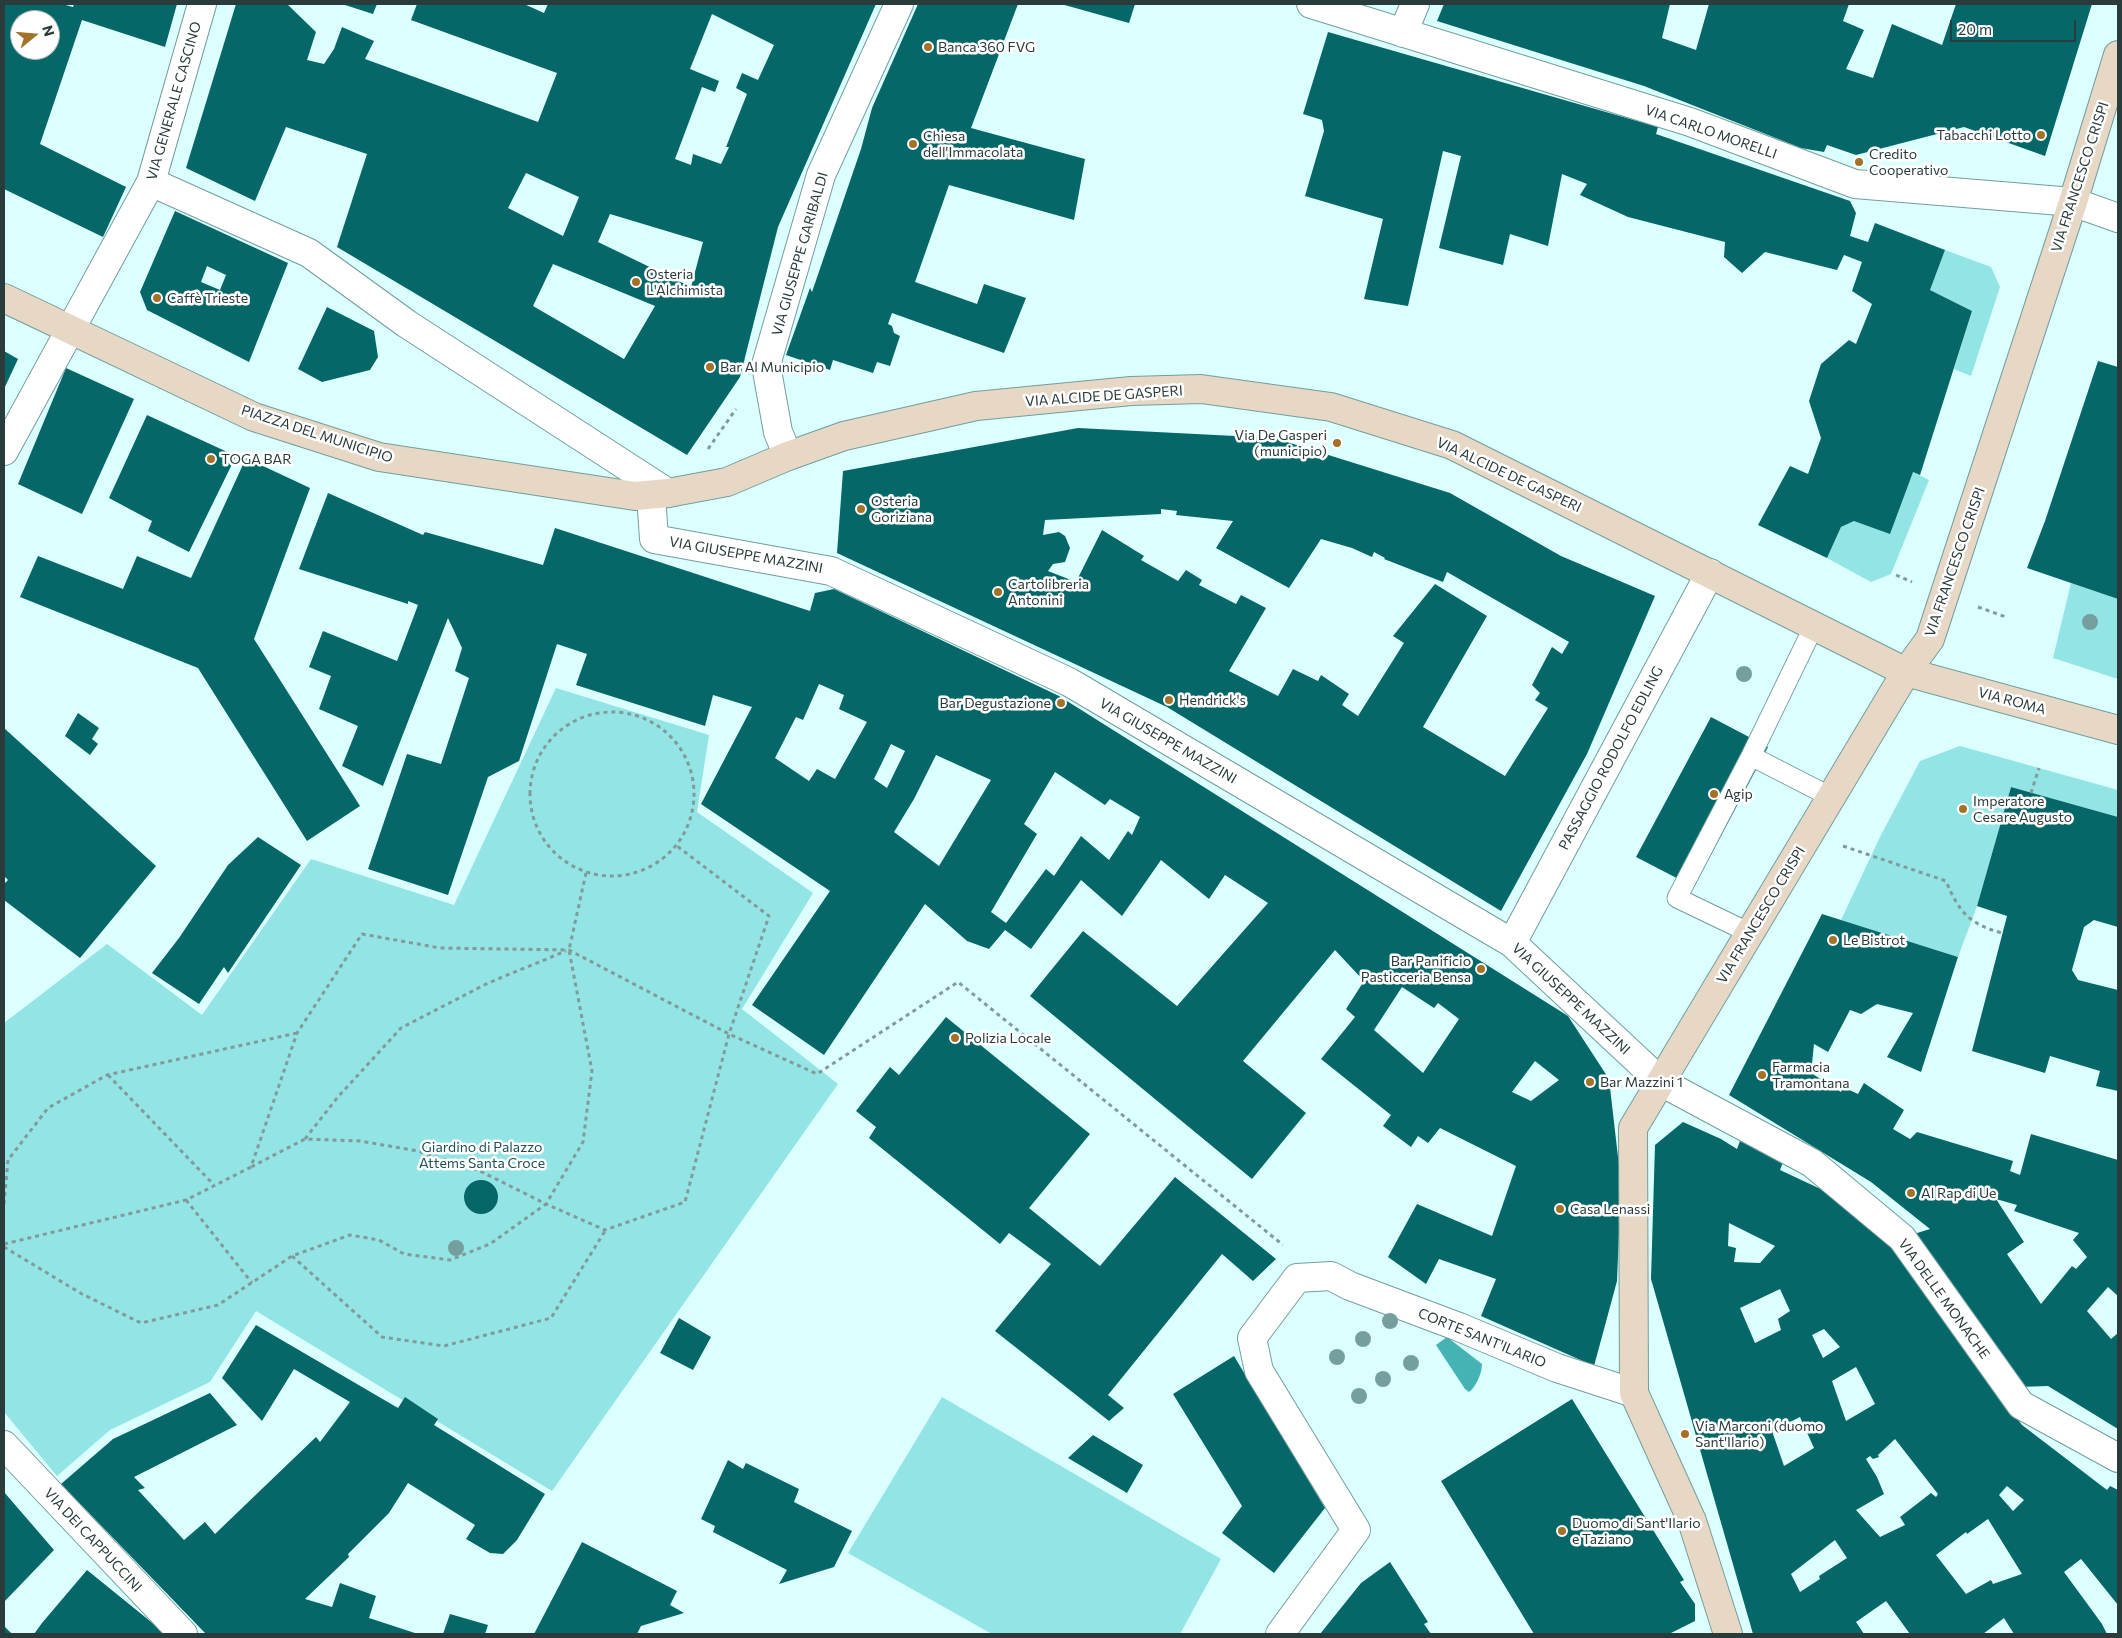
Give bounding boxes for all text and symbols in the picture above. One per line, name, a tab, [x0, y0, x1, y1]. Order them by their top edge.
north arrow	[10, 10, 60, 60]
scale bar	[1952, 10, 2078, 42]
street label: VIA GENERALE CASCINO	[143, 20, 205, 182]
text: 20 m	[1958, 20, 1992, 38]
text: N	[39, 23, 59, 38]
place label: Banca 360 FVG	[938, 39, 1035, 55]
marker: Banca 360 FVG	[922, 41, 934, 53]
street label: VIA FRANCESCO CRISPI	[2048, 100, 2112, 254]
street label: VIA CARLO MORELLI	[1643, 101, 1779, 163]
place label: Tabacchi Lotto	[1936, 127, 2031, 143]
place label: Chiesa dell'Immacolata	[923, 128, 1023, 160]
marker: Tabacchi Lotto	[2035, 129, 2047, 141]
marker: Chiesa dell'Immacolata	[907, 138, 919, 150]
place label: Credito Cooperativo	[1869, 146, 1948, 178]
marker: Credito Cooperativo	[1853, 156, 1865, 168]
street label: VIA GIUSEPPE GARIBALDI	[769, 170, 831, 338]
place label: Osteria L'Alchimista	[646, 266, 723, 298]
marker: Osteria L'Alchimista	[630, 276, 642, 288]
place label: Caffè Trieste	[167, 290, 248, 306]
marker: Caffè Trieste	[151, 292, 163, 304]
place label: Bar Al Municipio	[720, 359, 824, 375]
marker: Bar Al Municipio	[704, 361, 716, 373]
street label: VIA ALCIDE DE GASPERI	[1025, 382, 1183, 410]
street label: PIAZZA DEL MUNICIPIO	[239, 402, 395, 466]
place label: Via De Gasperi (municipio)	[1235, 427, 1327, 460]
street label: VIA ALCIDE DE GASPERI	[1434, 434, 1584, 516]
marker: Via De Gasperi (municipio)	[1331, 437, 1343, 449]
place label: TOGA BAR	[221, 451, 292, 467]
marker: TOGA BAR	[205, 453, 217, 465]
street label: VIA FRANCESCO CRISPI	[1921, 485, 1989, 639]
place label: Osteria Goriziana	[871, 493, 932, 526]
marker: Osteria Goriziana	[855, 503, 867, 515]
street label: VIA GIUSEPPE MAZZINI	[668, 533, 824, 577]
place label: Cartolibreria Antonini	[1008, 576, 1089, 608]
marker: Cartolibreria Antonini	[992, 586, 1004, 598]
street label: PASSAGGIO RODOLFO EDLING	[1555, 663, 1667, 853]
street label: VIA ROMA	[1976, 684, 2048, 718]
place label: Hendrick's	[1179, 692, 1246, 708]
marker: Hendrick's	[1163, 694, 1175, 706]
place label: Bar Degustazione	[940, 695, 1051, 711]
street label: VIA GIUSEPPE MAZZINI	[1096, 695, 1240, 787]
marker: Bar Degustazione	[1055, 697, 1067, 709]
place label: Agip	[1724, 786, 1753, 802]
marker: Agip	[1708, 788, 1720, 800]
place label: Imperatore Cesare Augusto	[1973, 793, 2072, 826]
marker: Imperatore Cesare Augusto	[1957, 803, 1969, 815]
street label: VIA FRANCESCO CRISPI	[1713, 843, 1809, 987]
place label: Le Bistrot	[1843, 932, 1905, 948]
marker: Le Bistrot	[1827, 934, 1839, 946]
street label: VIA GIUSEPPE MAZZINI	[1508, 940, 1634, 1058]
place label: Bar Panificio Pasticceria Bensa	[1361, 953, 1471, 986]
marker: Bar Panificio Pasticceria Bensa	[1475, 963, 1487, 975]
place label: Polizia Locale	[965, 1030, 1051, 1046]
marker: Polizia Locale	[949, 1032, 961, 1044]
place label: Farmacia Tramontana	[1772, 1059, 1850, 1092]
marker: Farmacia Tramontana	[1756, 1069, 1768, 1081]
place label: Bar Mazzini 1	[1600, 1074, 1683, 1090]
marker: Bar Mazzini 1	[1584, 1076, 1596, 1088]
park label: Giardino di Palazzo Attems Santa Croce	[419, 1139, 545, 1172]
place label: Al Rap di Ue	[1921, 1185, 1996, 1201]
marker: Al Rap di Ue	[1905, 1187, 1917, 1199]
place label: Casa Lenassi	[1570, 1201, 1650, 1217]
marker: Casa Lenassi	[1554, 1203, 1566, 1215]
street label: VIA DELLE MONACHE	[1895, 1236, 1993, 1362]
street label: CORTE SANT'ILARIO	[1416, 1305, 1548, 1371]
place label: Via Marconi (duomo Sant'Ilario)	[1695, 1418, 1823, 1450]
marker: Via Marconi (duomo Sant'Ilario)	[1679, 1428, 1691, 1440]
street label: VIA DEI CAPPUCCINI	[41, 1485, 145, 1595]
place label: Duomo di Sant'Ilario e Taziano	[1572, 1515, 1701, 1548]
marker: Duomo di Sant'Ilario e Taziano	[1556, 1525, 1568, 1537]

